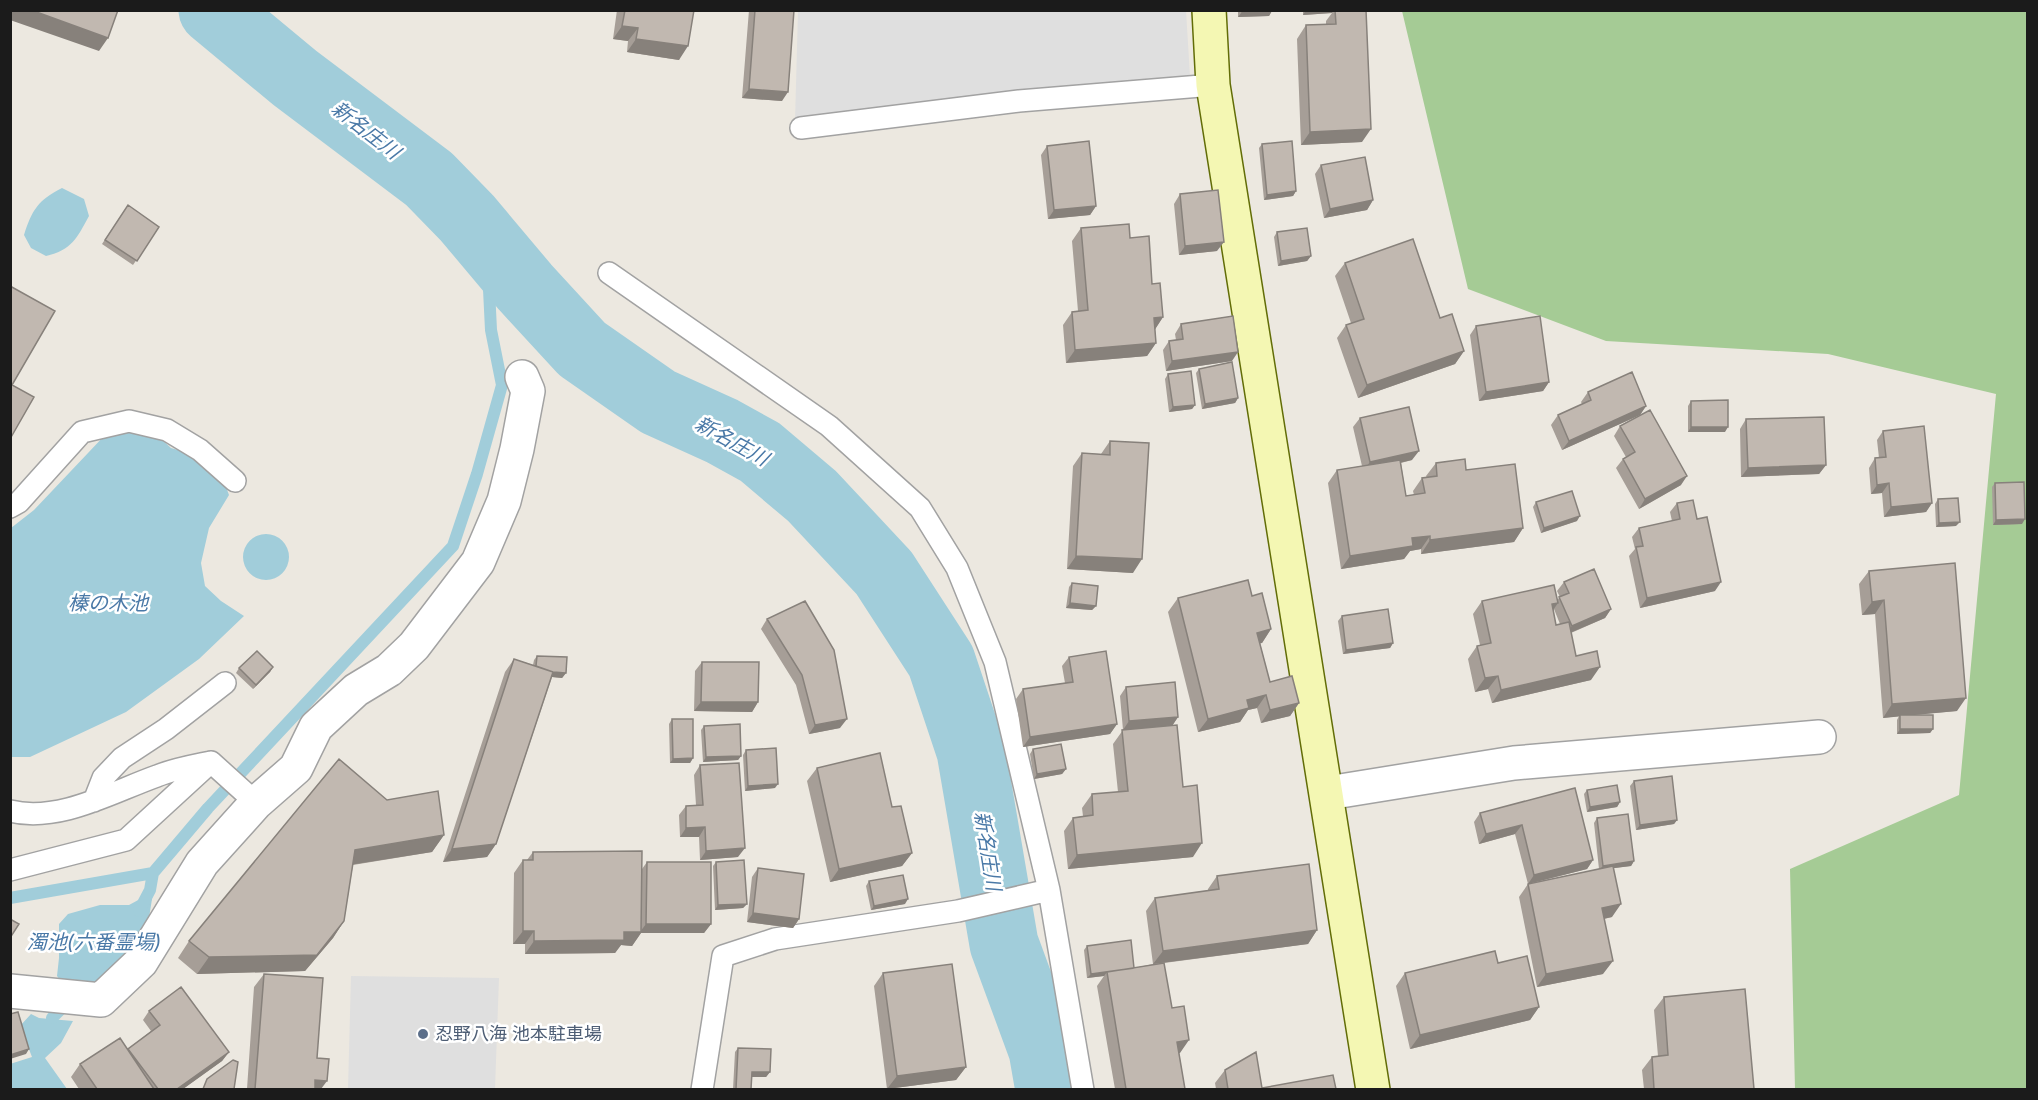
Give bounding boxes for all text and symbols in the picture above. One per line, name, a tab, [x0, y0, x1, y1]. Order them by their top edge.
water label: 新名庄川	[327, 96, 406, 165]
water label: 新名庄川	[691, 411, 775, 472]
water label: 榛の木池	[68, 591, 150, 615]
water label: 新名庄川	[970, 810, 1006, 894]
water label: 濁池(六番霊場)	[27, 930, 161, 954]
place label: 忍野八海 池本駐車場	[435, 1023, 602, 1044]
marker: 忍野八海 池本駐車場	[416, 1027, 430, 1041]

